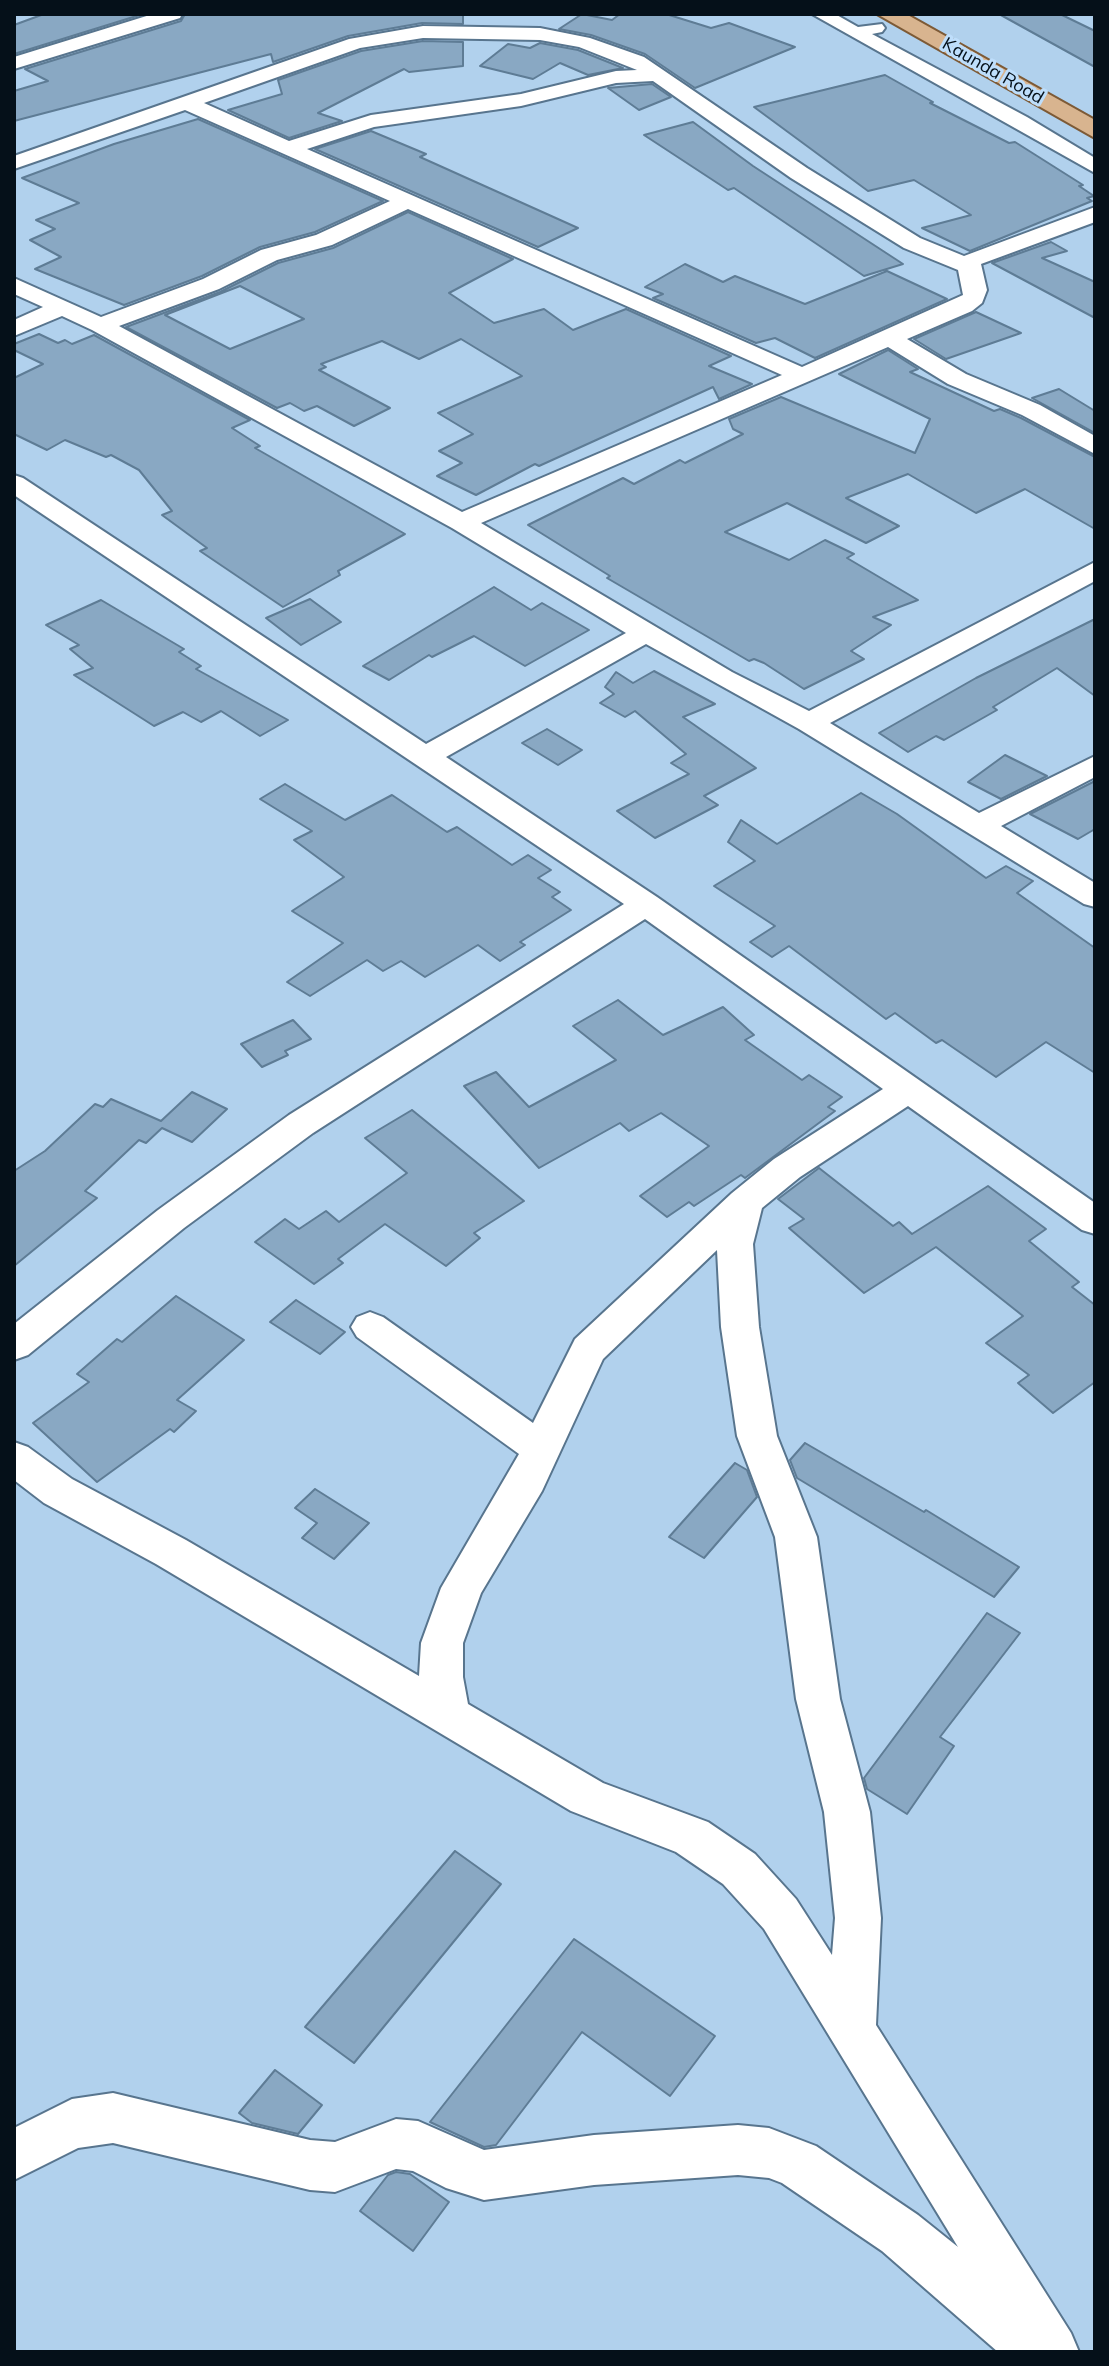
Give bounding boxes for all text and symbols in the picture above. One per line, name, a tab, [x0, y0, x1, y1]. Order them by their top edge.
street label: Kaunda Road	[938, 33, 1048, 109]

